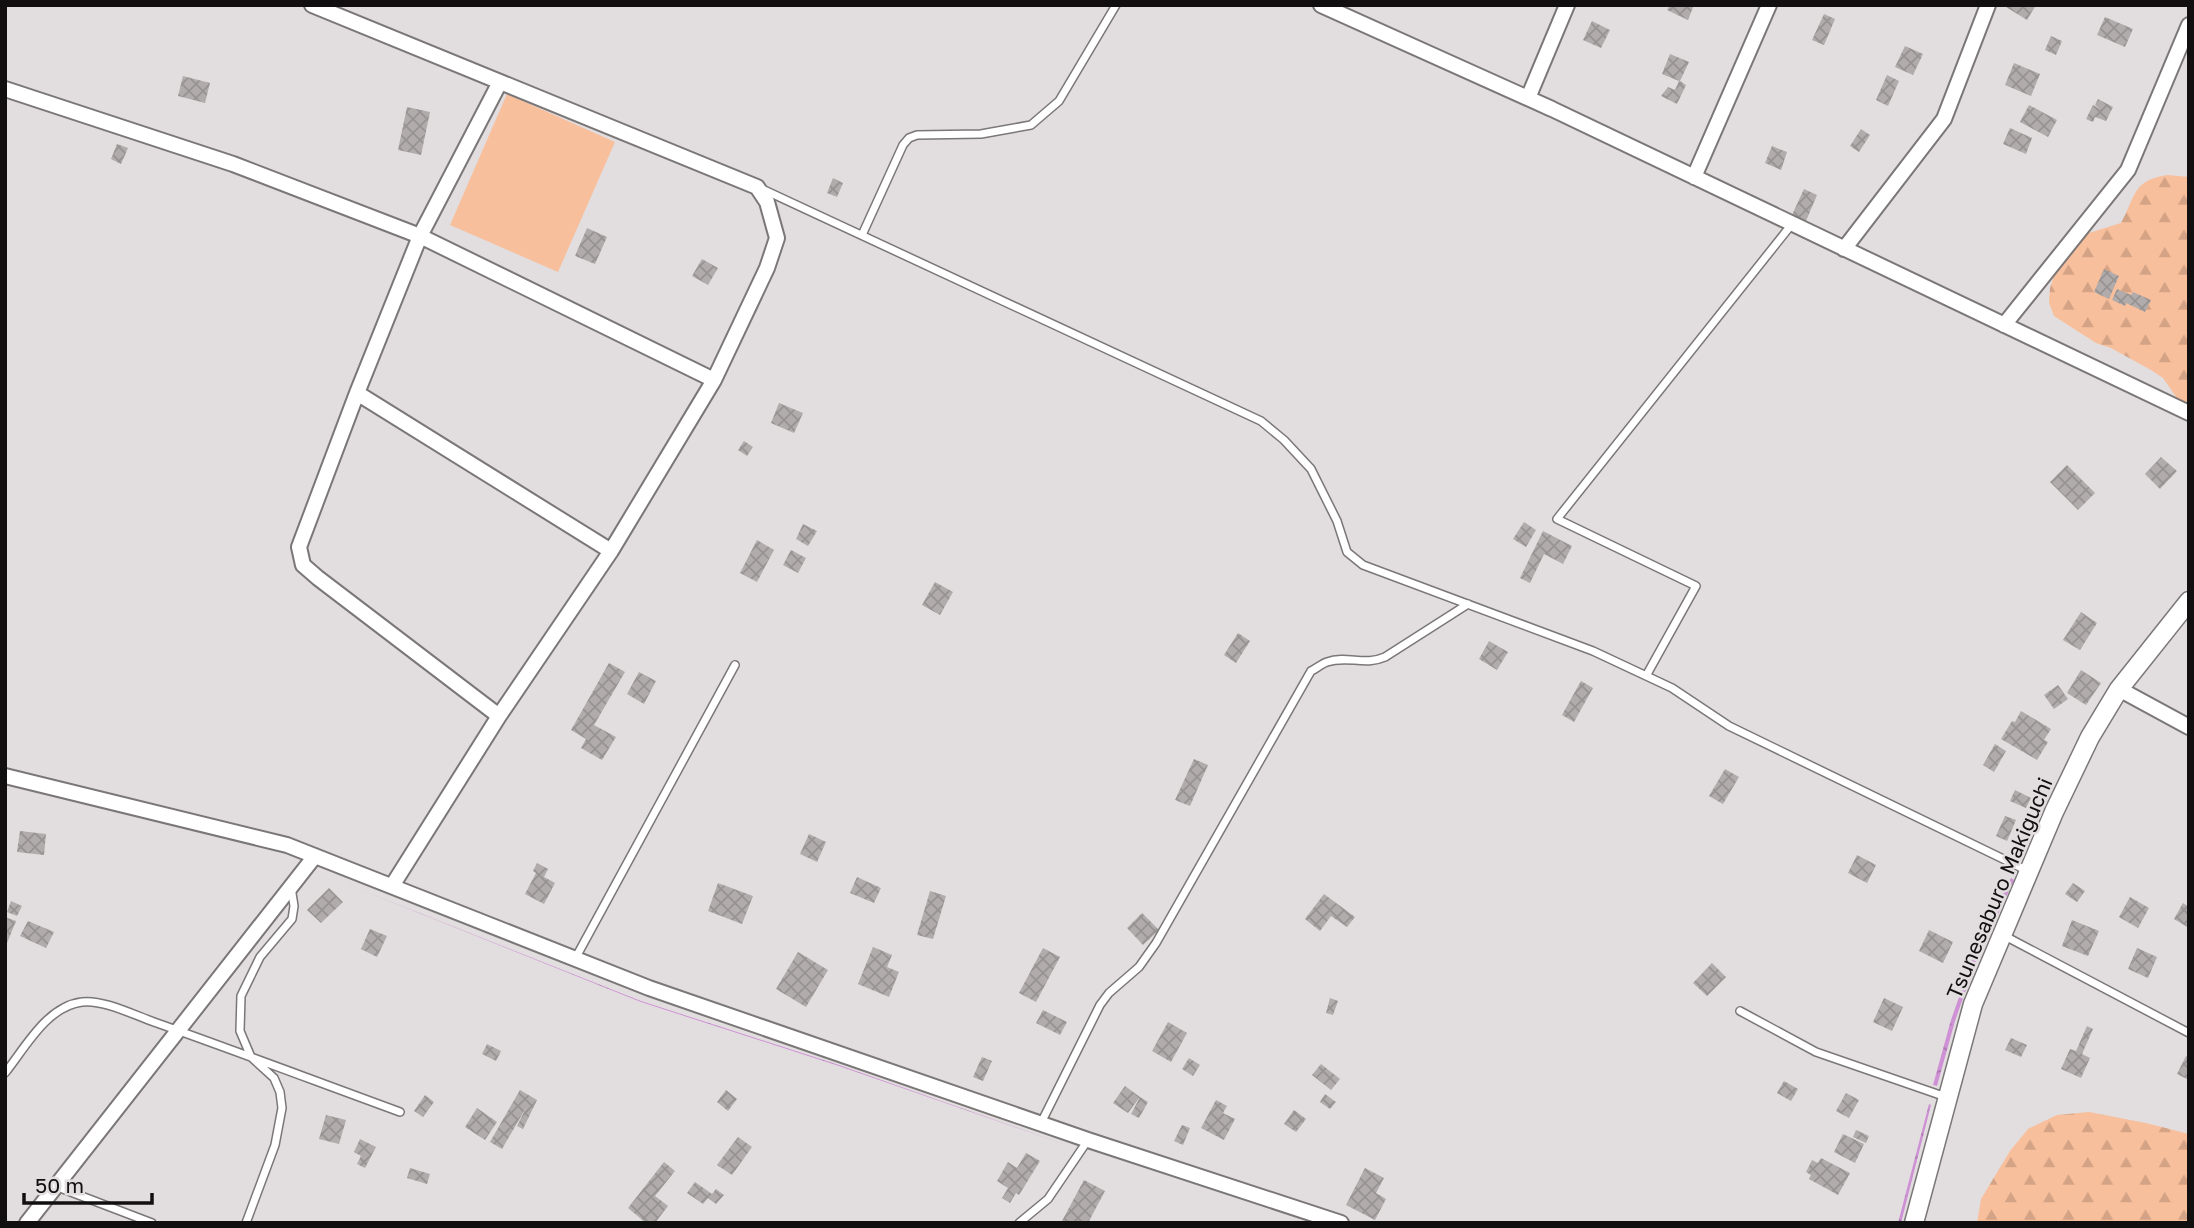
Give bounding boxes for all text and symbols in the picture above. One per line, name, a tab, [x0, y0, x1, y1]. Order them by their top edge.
street label: Tsunesaburo Makiguchi	[1941, 773, 2057, 1003]
scale bar	[24, 1162, 152, 1206]
text: 50 m	[35, 1172, 84, 1198]

